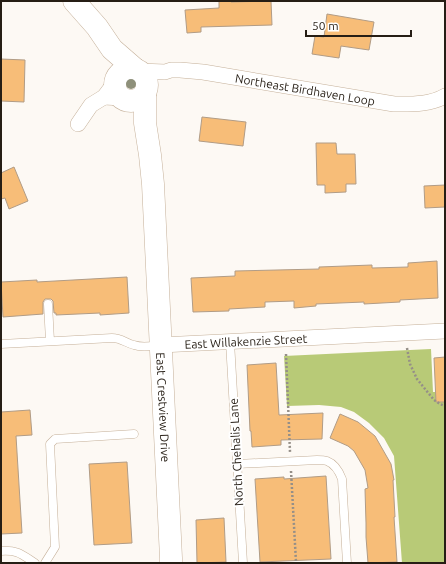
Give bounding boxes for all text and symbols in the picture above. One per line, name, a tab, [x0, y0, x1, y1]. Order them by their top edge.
scale bar	[306, 12, 411, 38]
text: 50 m	[312, 19, 339, 32]
street label: Northeast Birdhaven Loop	[234, 71, 376, 107]
street label: East Willakenzie Street	[184, 331, 308, 350]
street label: East Crestview Drive	[155, 352, 173, 462]
street label: North Chehalis Lane	[227, 398, 245, 506]

